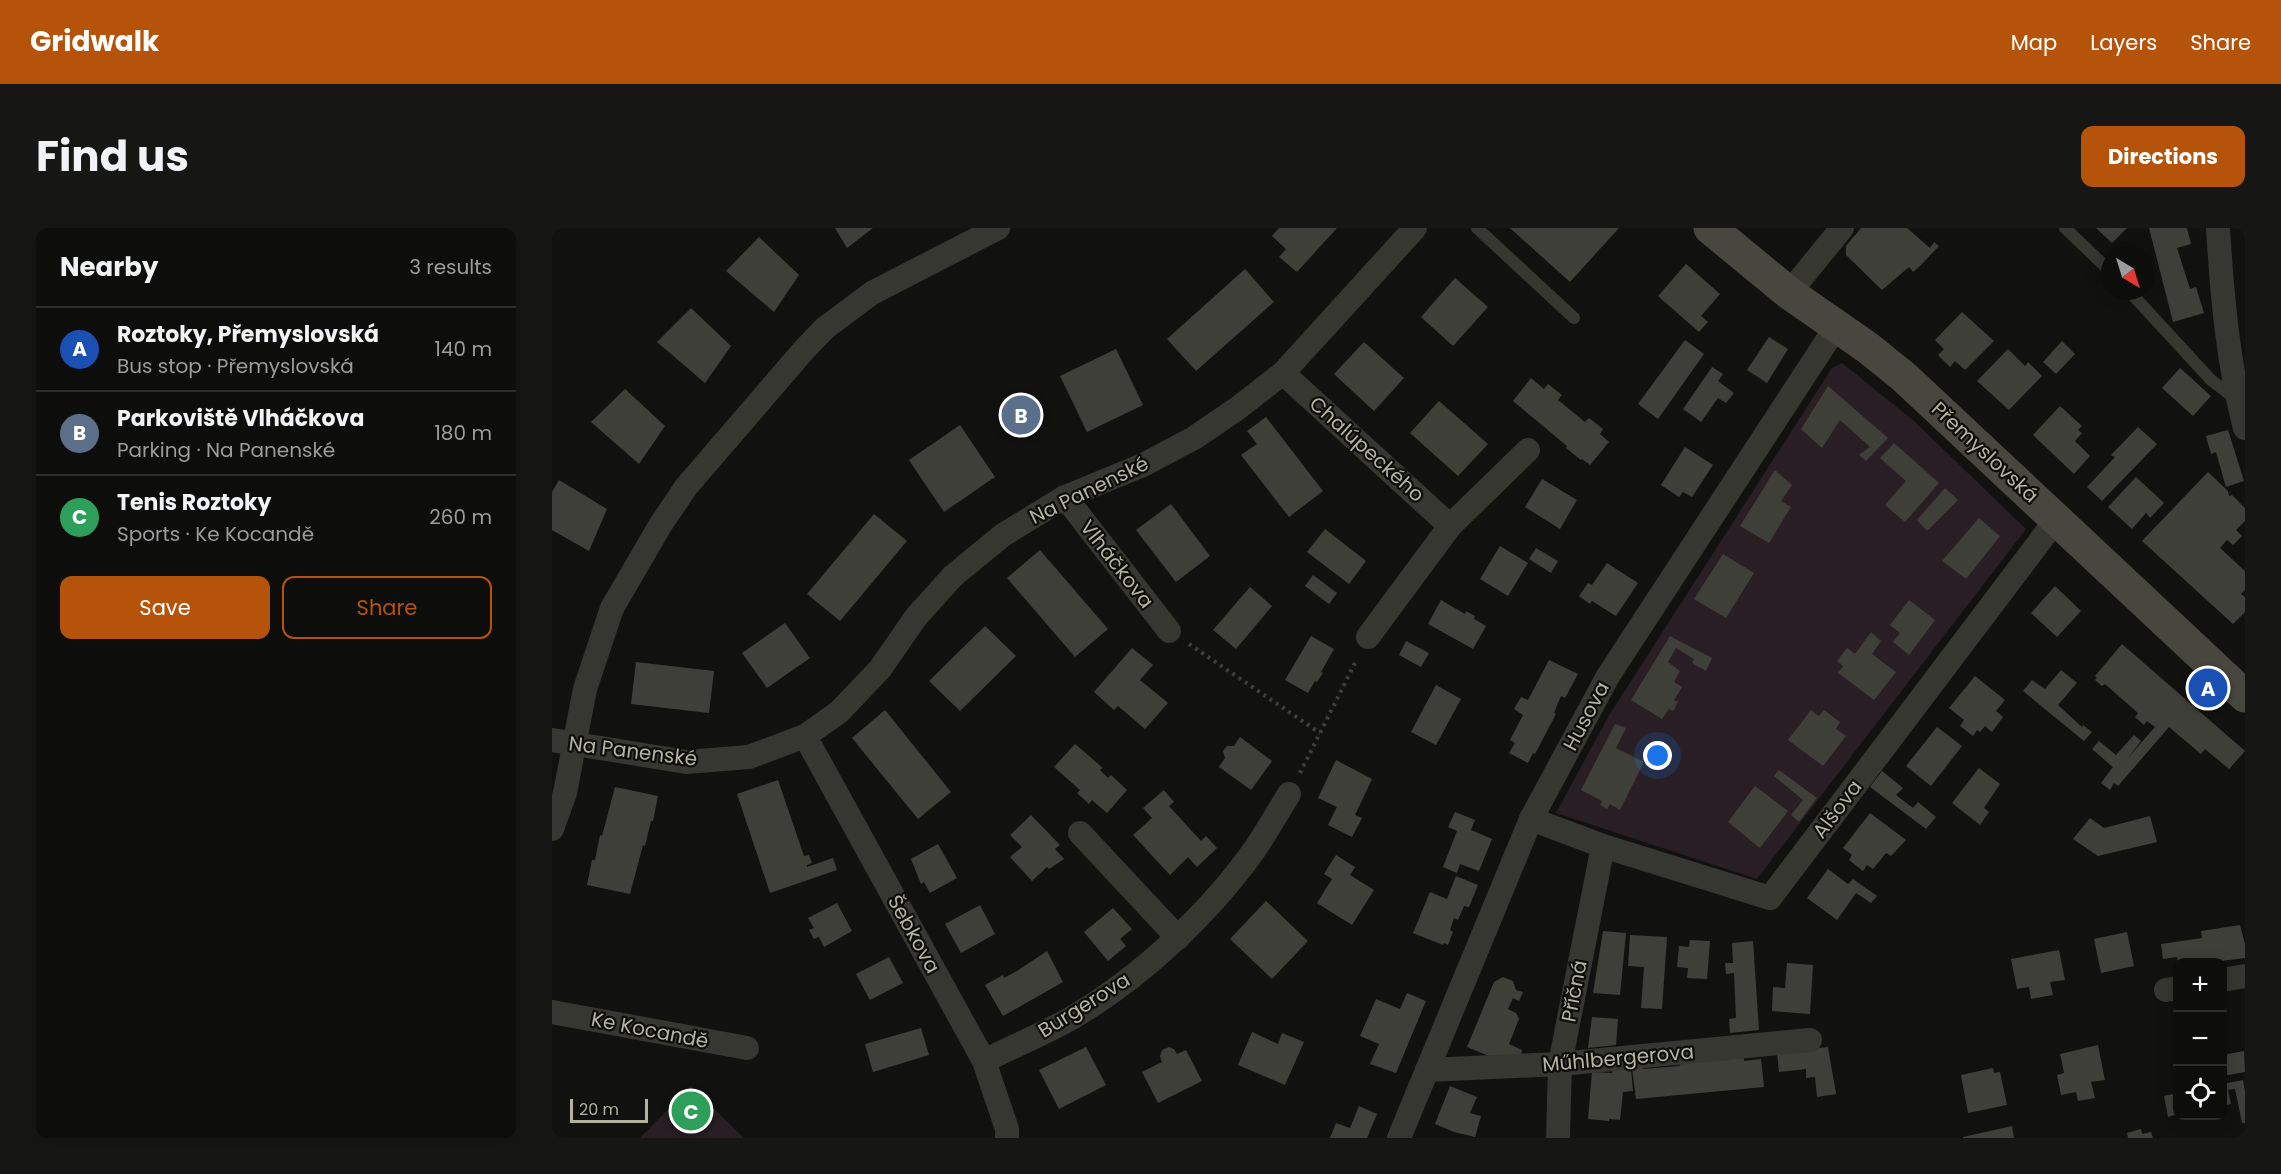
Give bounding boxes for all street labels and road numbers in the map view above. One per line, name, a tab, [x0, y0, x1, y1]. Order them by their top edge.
street label: Chalúpeckého	[1303, 390, 1431, 508]
street label: Přemyslovská	[1925, 395, 2045, 509]
street label: Na Panenské	[1025, 449, 1153, 531]
street label: Vlháčkova	[1074, 514, 1160, 614]
street label: Husova	[1556, 676, 1616, 756]
street label: Na Panenské	[567, 729, 699, 773]
street label: Alšova	[1806, 774, 1868, 844]
street label: Šebkova	[881, 890, 947, 978]
street label: Příčná	[1554, 958, 1594, 1024]
street label: Burgerova	[1033, 966, 1135, 1044]
street label: Ke Kocandě	[589, 1005, 711, 1055]
street label: Műhlbergerova	[1541, 1037, 1695, 1079]

